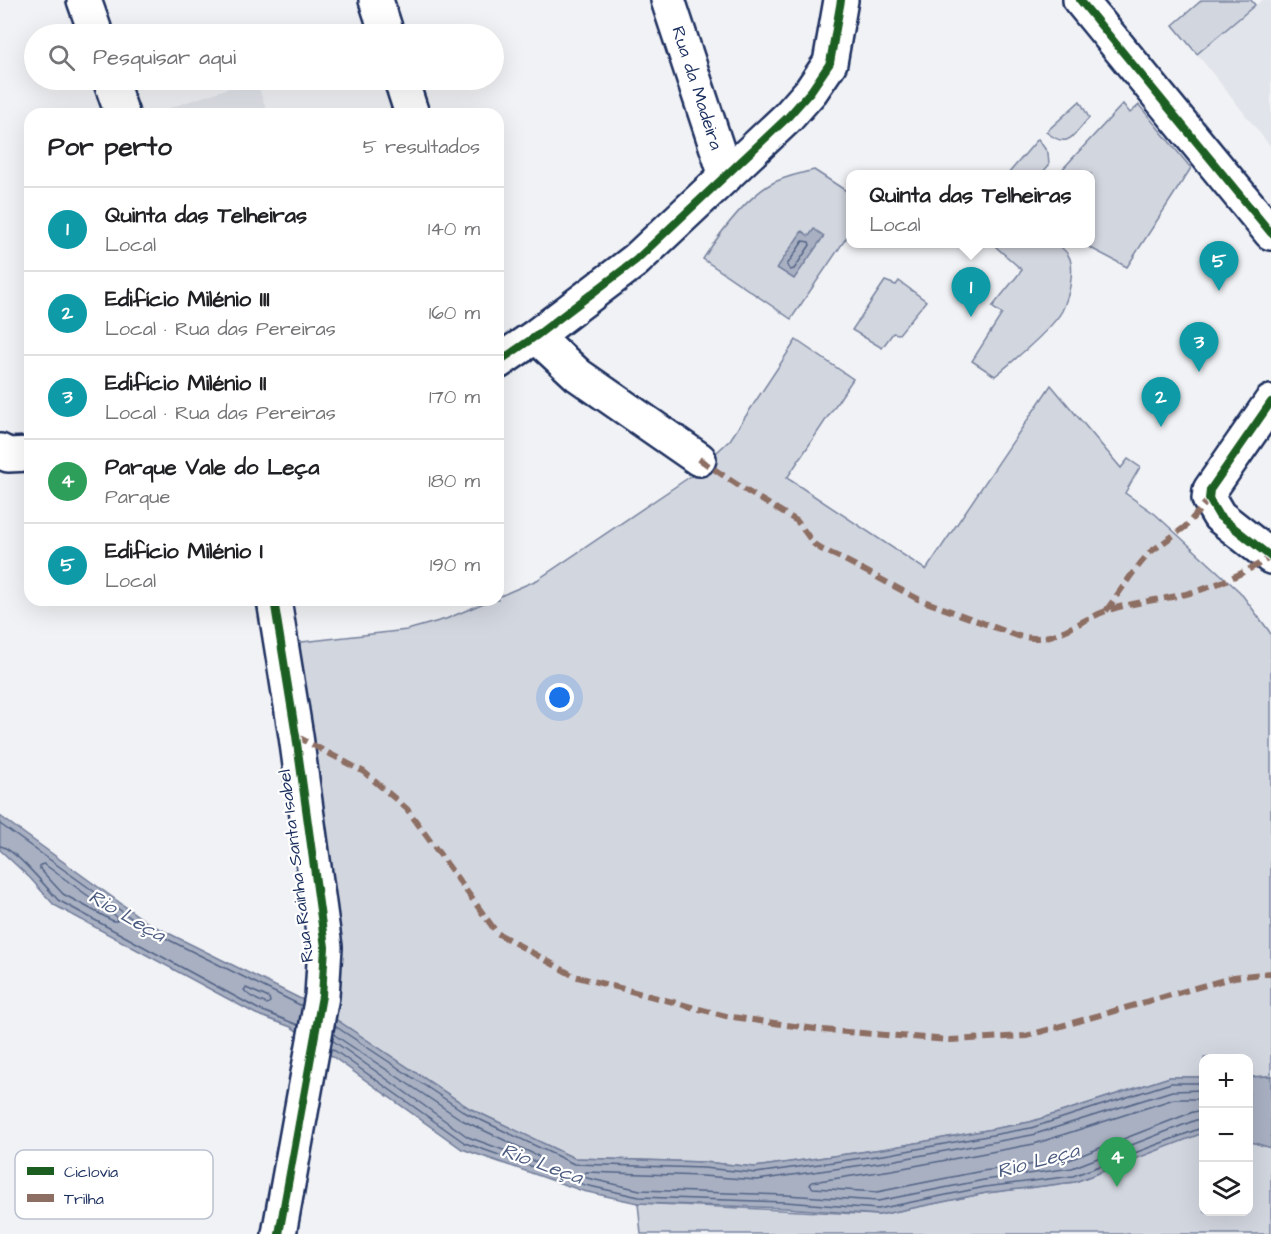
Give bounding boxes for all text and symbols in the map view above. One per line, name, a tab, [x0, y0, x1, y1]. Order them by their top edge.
street label: Rua da Madeira	[665, 23, 729, 153]
search box	[24, 24, 504, 90]
icon: search	[45, 41, 78, 74]
text: Pesquisar aqui	[93, 42, 236, 73]
text: Por perto	[48, 129, 172, 165]
text: 5 resultados	[363, 133, 480, 161]
popup	[846, 170, 1095, 248]
text: Quinta das Telheiras	[870, 180, 1071, 211]
text: Quinta das Telheiras	[105, 200, 307, 231]
text: Local	[870, 211, 921, 239]
text: 1	[66, 215, 69, 243]
text: 140 m	[428, 215, 480, 243]
text: Local	[105, 231, 156, 259]
pin: 5	[1200, 242, 1238, 291]
pin: 1	[952, 268, 990, 317]
text: Edifício Milénio III	[105, 284, 270, 315]
text: 2	[62, 299, 73, 327]
text: 160 m	[429, 299, 480, 327]
text: Local · Rua das Pereiras	[105, 315, 336, 343]
pin: 3	[1180, 322, 1218, 372]
text: Edifício Milénio II	[105, 368, 267, 399]
pin: 2	[1142, 378, 1180, 427]
text: 3	[62, 383, 73, 411]
text: 170 m	[429, 383, 480, 411]
text: Local · Rua das Pereiras	[105, 399, 336, 427]
text: Parque Vale do Leça	[105, 452, 319, 483]
text: 4	[61, 467, 74, 495]
text: 180 m	[428, 467, 480, 495]
text: Parque	[105, 483, 170, 511]
text: Edifício Milénio I	[105, 536, 263, 567]
text: 5	[60, 551, 75, 579]
text: 190 m	[430, 551, 480, 579]
text: Local	[105, 567, 156, 595]
your location	[545, 683, 574, 712]
street label: Rua Rainha Santa Isabel	[272, 768, 320, 964]
water label: Rio Leça	[84, 883, 171, 950]
map controls	[1199, 1054, 1253, 1216]
button: +	[1199, 1054, 1253, 1108]
button: −	[1199, 1108, 1253, 1162]
water label: Rio Leça	[498, 1136, 587, 1192]
water label: Rio Leça	[994, 1136, 1083, 1185]
pin: 4	[1098, 1138, 1136, 1187]
legend	[15, 1150, 213, 1219]
text: Ciclovia	[64, 1161, 118, 1183]
button: layers	[1199, 1162, 1253, 1216]
text: Trilha	[64, 1188, 104, 1210]

